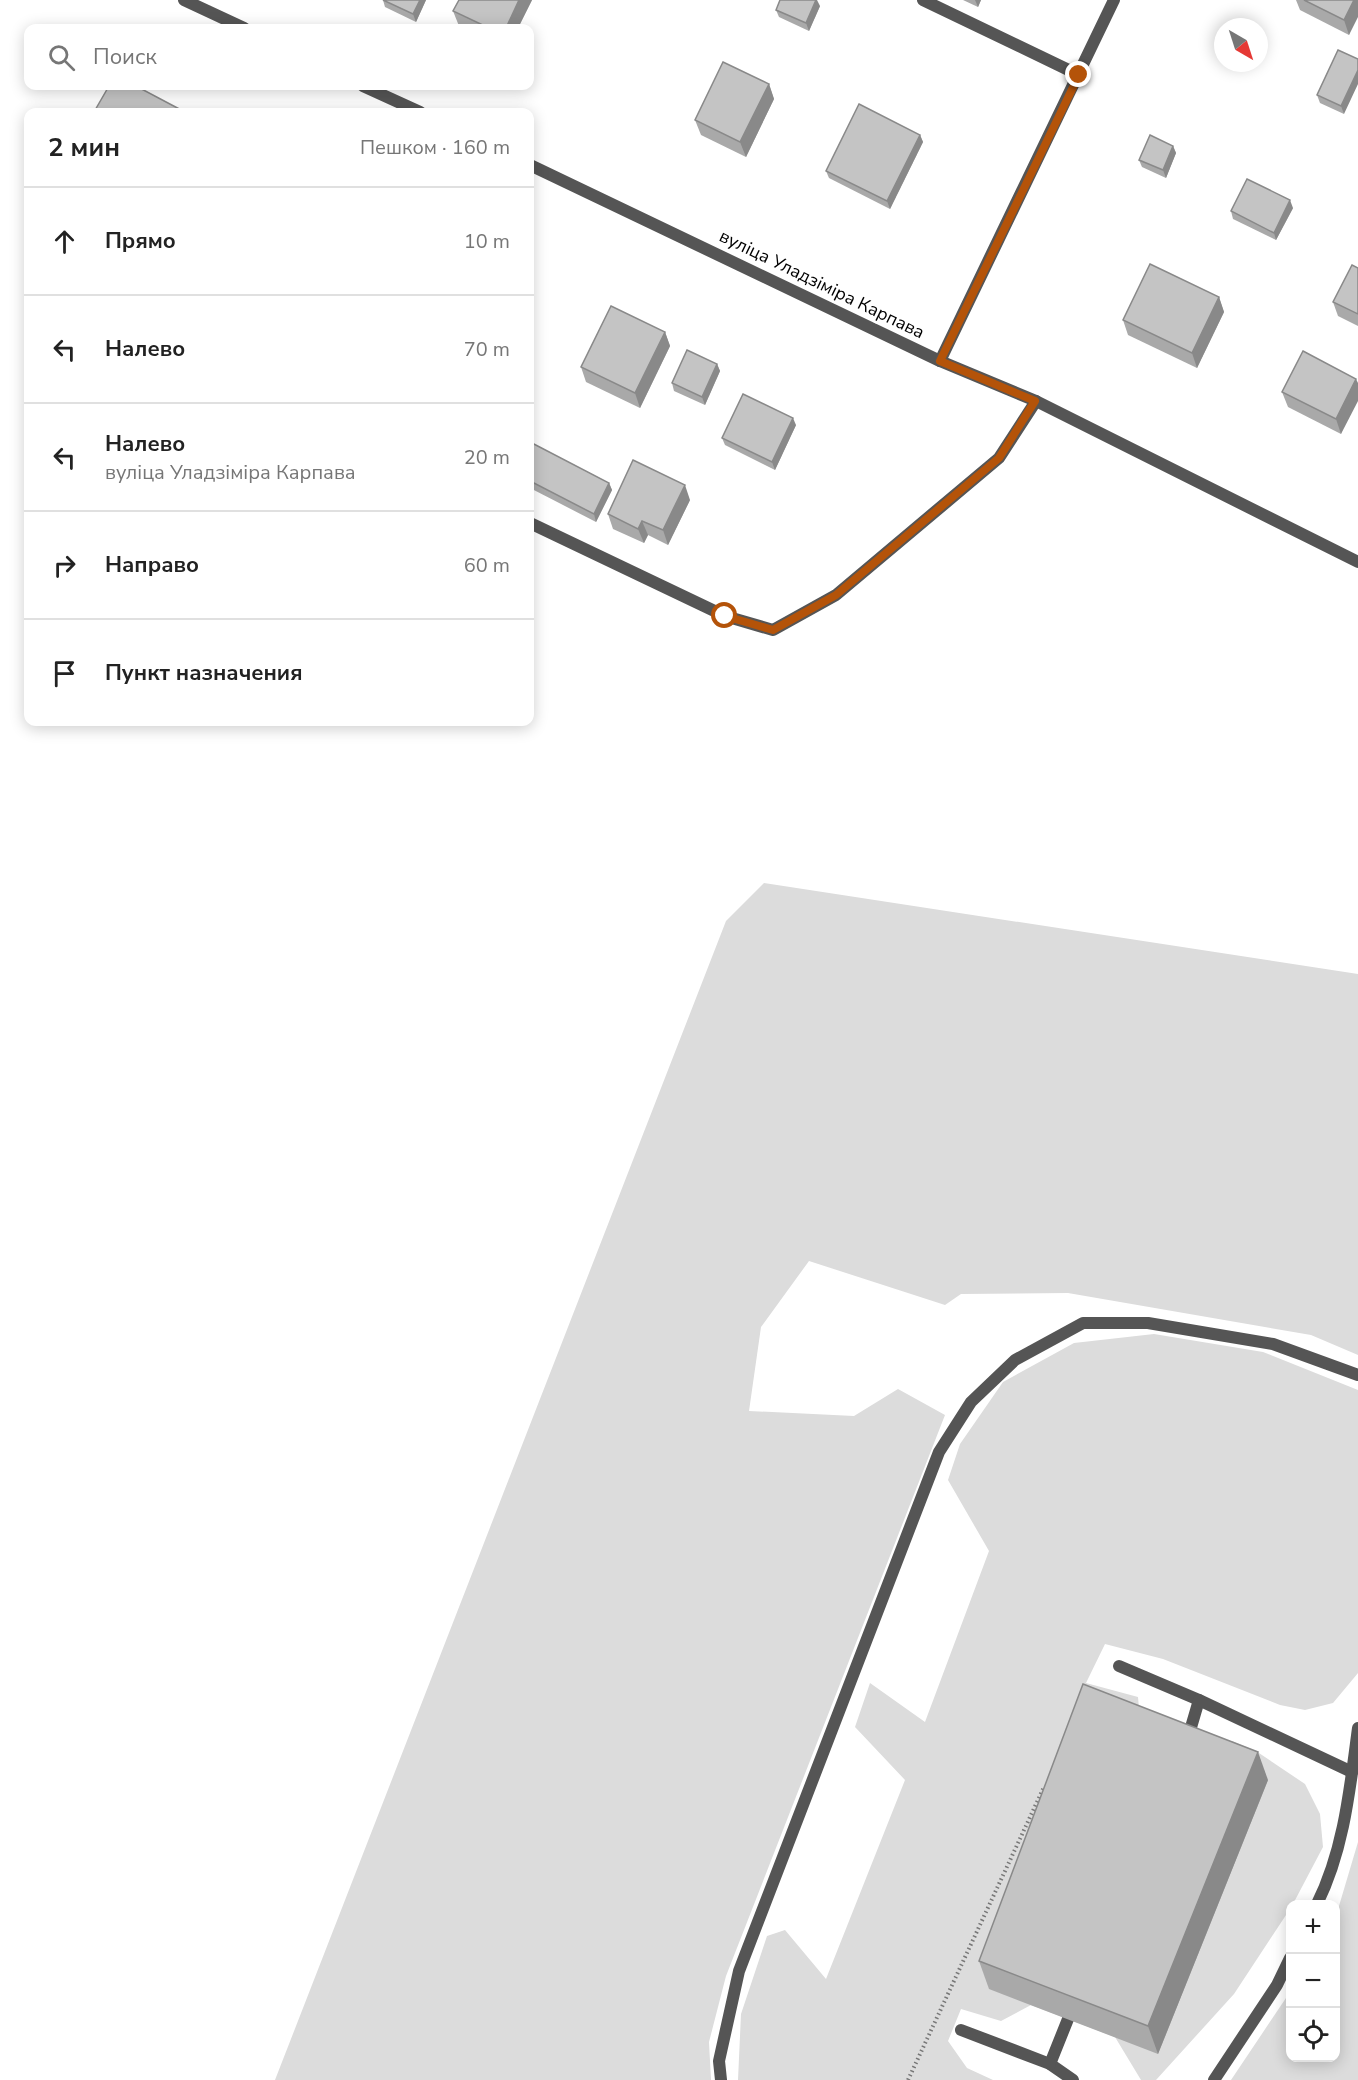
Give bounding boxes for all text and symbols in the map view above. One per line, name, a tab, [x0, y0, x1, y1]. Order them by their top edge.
north arrow	[1214, 18, 1268, 72]
search box	[24, 24, 534, 90]
icon: search	[45, 41, 78, 74]
text: Поиск	[93, 42, 157, 72]
route end	[1065, 61, 1091, 87]
text: 2 мин	[48, 130, 120, 165]
text: Пешком · 160 m	[360, 134, 510, 161]
street label: вуліца Уладзіміра Карпава	[715, 224, 929, 344]
icon: ahead	[48, 225, 81, 258]
text: Прямо	[105, 226, 176, 256]
text: 10 m	[464, 228, 510, 255]
icon: left	[48, 333, 81, 366]
text: Налево	[105, 334, 185, 364]
text: 70 m	[464, 336, 510, 363]
text: Налево	[105, 429, 185, 459]
icon: left	[48, 441, 81, 474]
text: 20 m	[464, 444, 510, 471]
text: вуліца Уладзіміра Карпава	[105, 459, 356, 486]
icon: right	[48, 549, 81, 582]
text: Направо	[105, 550, 199, 580]
text: 60 m	[464, 552, 510, 579]
route start	[711, 602, 737, 628]
icon: arrive	[48, 657, 81, 690]
text: Пункт назначения	[105, 658, 303, 688]
map controls	[1286, 1900, 1340, 2062]
button: +	[1286, 1900, 1340, 1954]
button: −	[1286, 1954, 1340, 2008]
button: locate	[1286, 2008, 1340, 2062]

